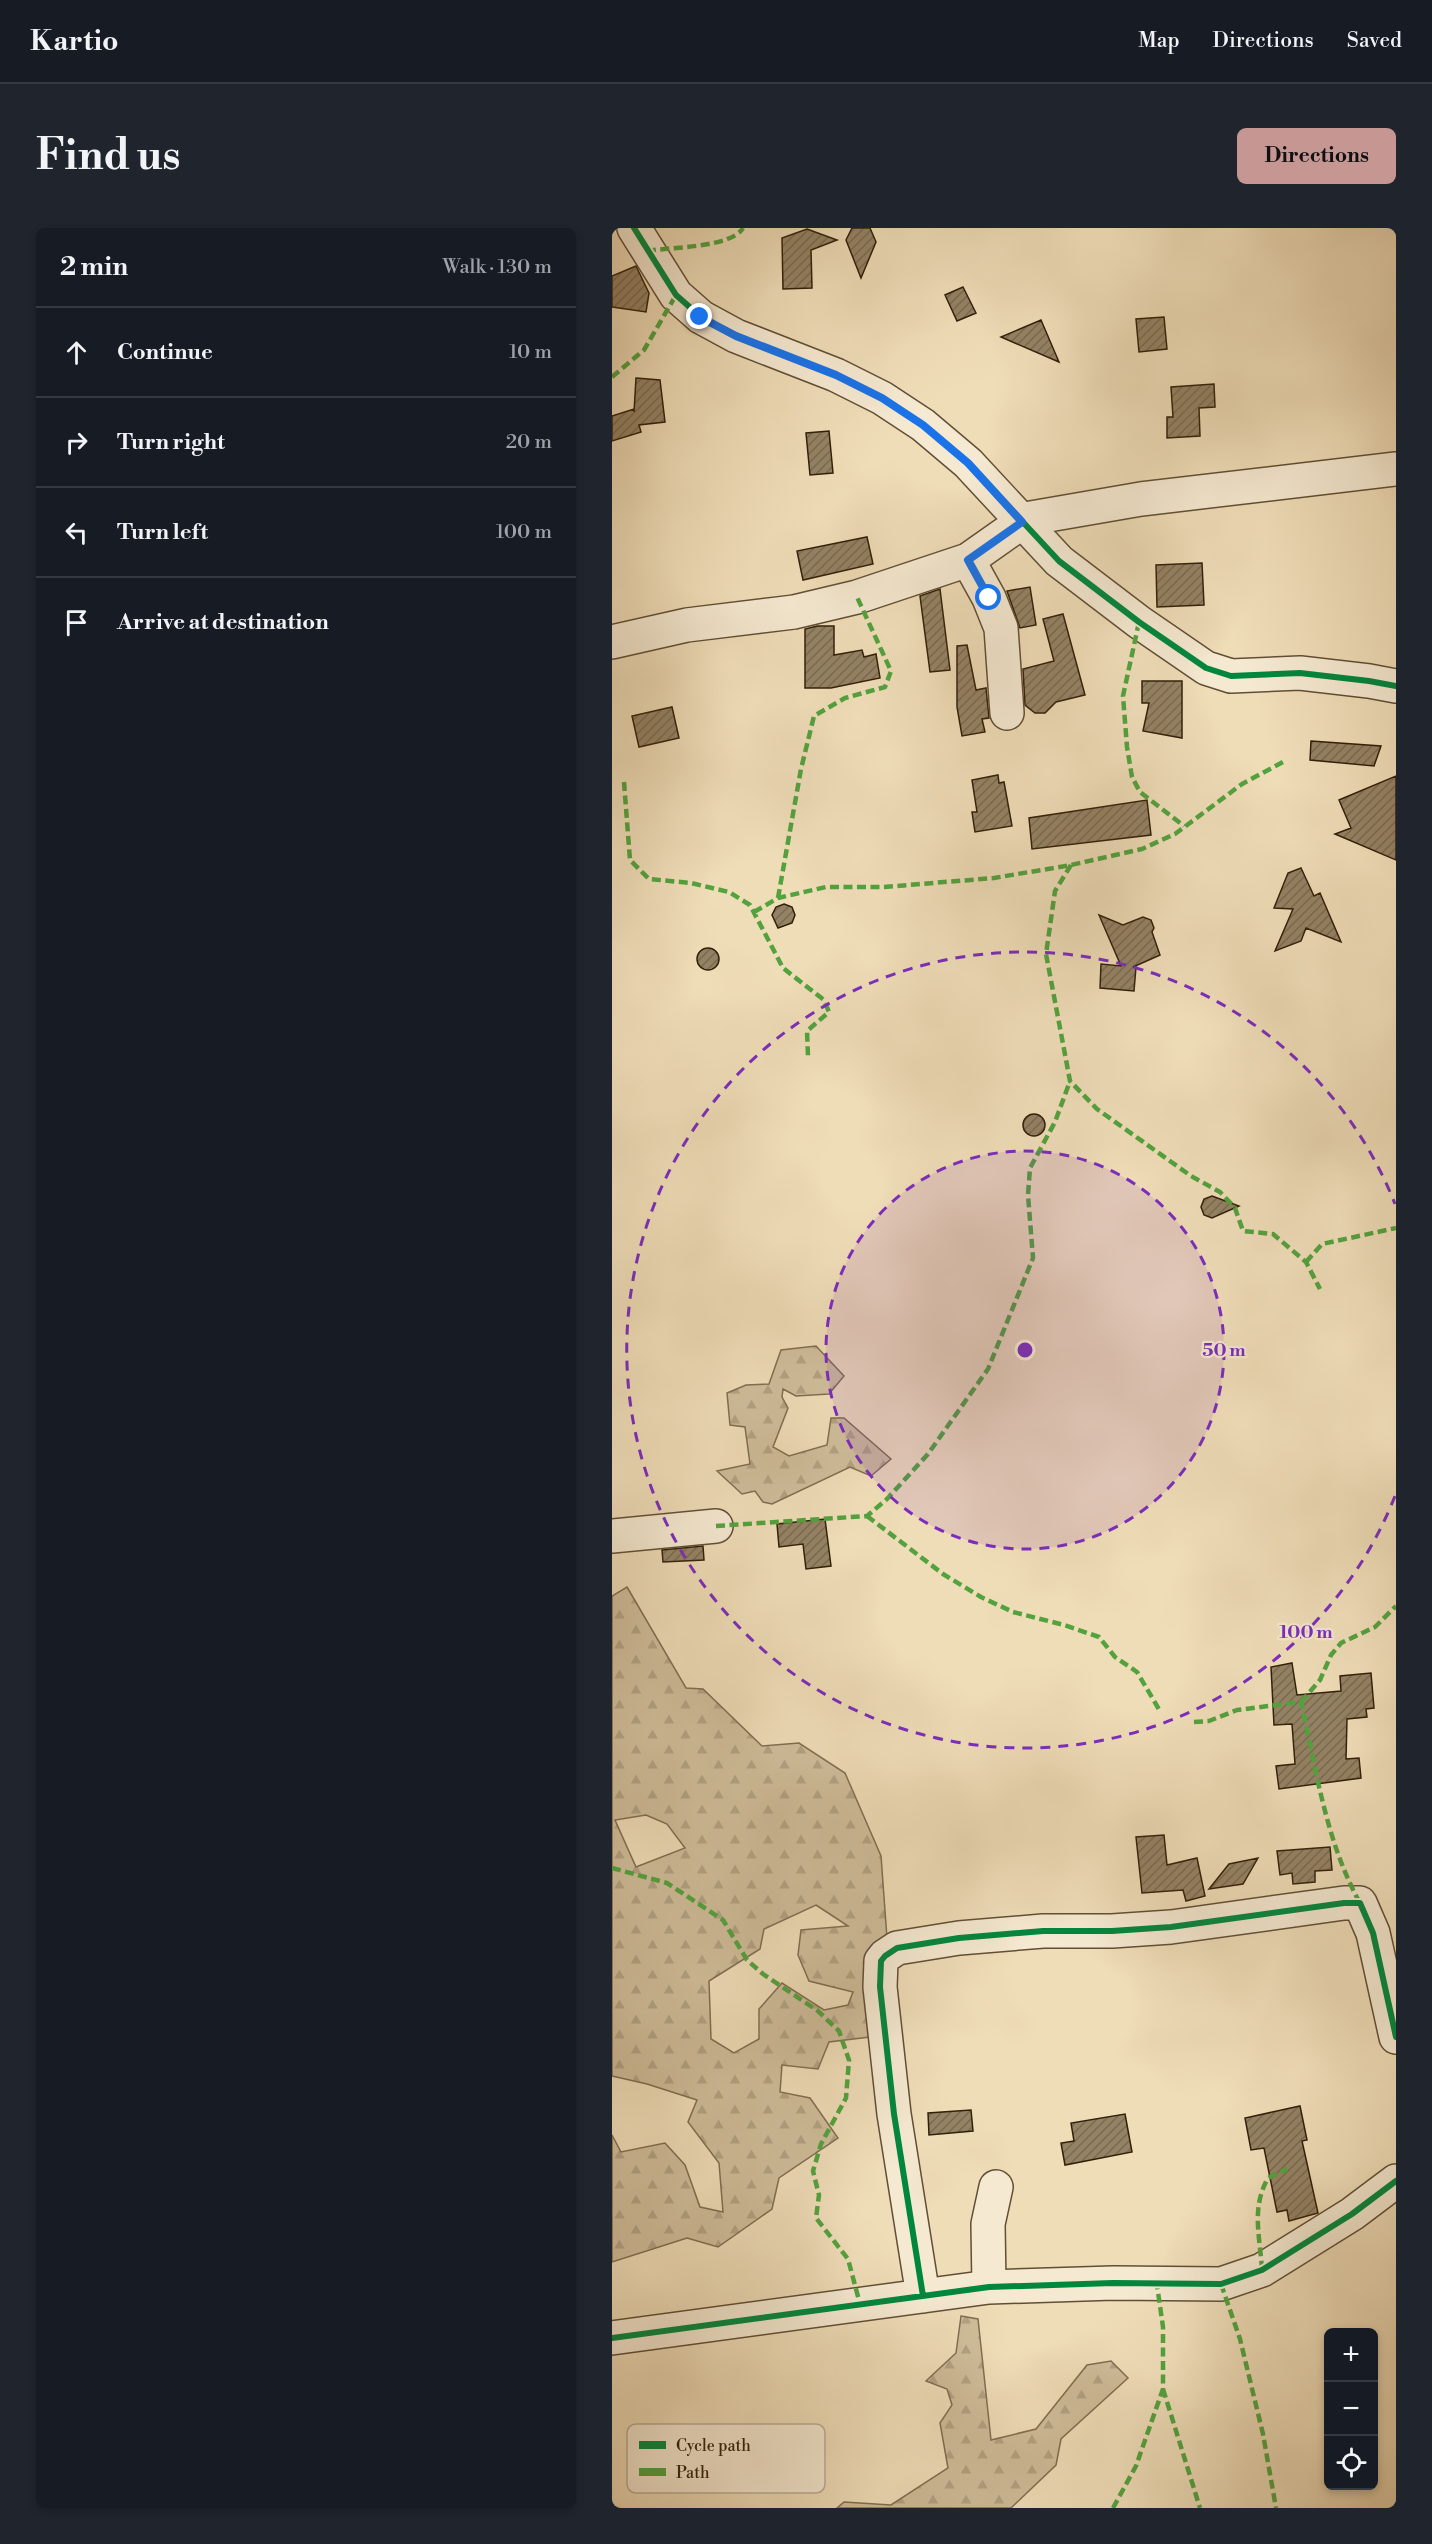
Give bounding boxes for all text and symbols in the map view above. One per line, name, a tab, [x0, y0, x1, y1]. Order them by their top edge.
text: Kartio	[30, 24, 119, 59]
text: Map	[1138, 28, 1180, 54]
text: Directions	[1213, 28, 1314, 54]
text: Saved	[1347, 28, 1402, 54]
button: Directions	[1237, 128, 1396, 184]
text: Find us	[36, 130, 180, 183]
text: 2 min	[60, 251, 128, 283]
text: Walk · 130 m	[443, 255, 552, 280]
route end	[686, 303, 712, 329]
icon: ahead	[60, 336, 93, 369]
text: Continue	[117, 339, 213, 366]
text: 10 m	[509, 340, 552, 365]
icon: right	[60, 426, 93, 459]
text: Turn right	[117, 429, 225, 456]
text: 20 m	[506, 430, 552, 455]
icon: left	[60, 516, 93, 549]
text: Turn left	[117, 519, 208, 546]
text: 100 m	[496, 520, 552, 545]
route start	[975, 584, 1001, 610]
icon: arrive	[60, 606, 93, 639]
text: Arrive at destination	[117, 609, 329, 636]
text: 50 m	[1202, 1339, 1246, 1362]
centre of rings	[1015, 1340, 1035, 1360]
text: 100 m	[1279, 1621, 1333, 1644]
map controls	[1324, 2328, 1378, 2490]
button: +	[1324, 2328, 1378, 2382]
button: −	[1324, 2382, 1378, 2436]
legend	[627, 2424, 825, 2493]
text: Cycle path	[676, 2436, 751, 2456]
button: locate	[1324, 2436, 1378, 2490]
text: Path	[676, 2463, 710, 2483]

